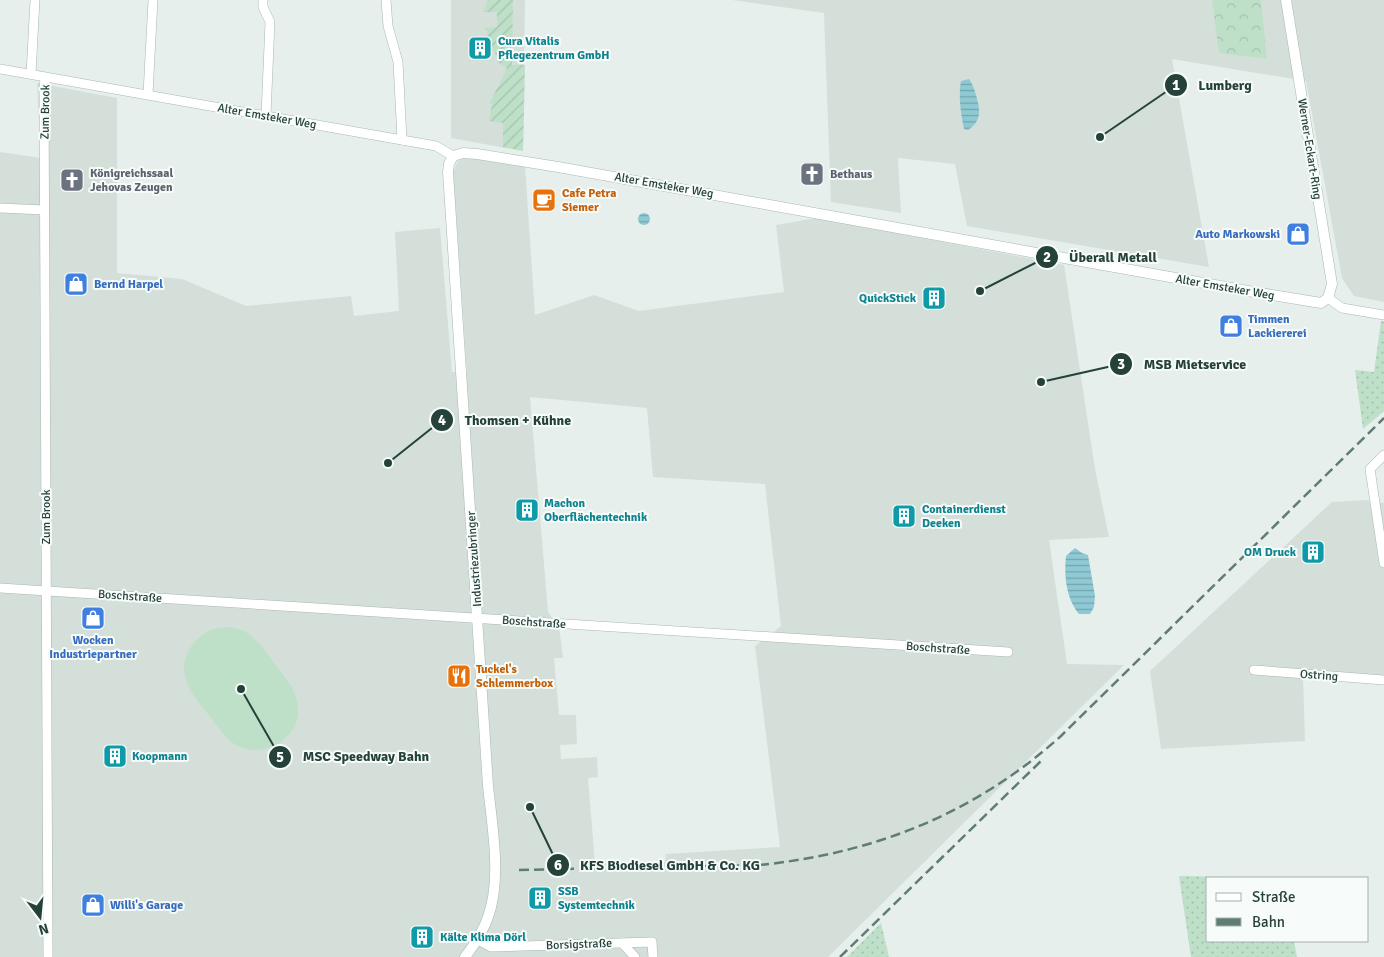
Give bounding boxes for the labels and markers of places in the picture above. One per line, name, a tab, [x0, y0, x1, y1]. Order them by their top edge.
place label: Cura Vitalis Pflegezentrum GmbH	[498, 34, 609, 63]
building icon: Cura Vitalis Pflegezentrum GmbH	[467, 35, 493, 61]
callout: Lumberg	[1163, 71, 1262, 100]
church icon: Bethaus	[799, 161, 825, 187]
place label: Königreichssaal Jehovas Zeugen	[90, 166, 173, 195]
church icon: Königreichssaal Jehovas Zeugen	[59, 167, 85, 193]
place label: Bethaus	[830, 167, 873, 182]
place label: Cafe Petra Siemer	[562, 186, 616, 215]
cafe icon: Cafe Petra Siemer	[531, 187, 557, 213]
shop icon: Auto Markowski	[1285, 221, 1311, 247]
place label: Auto Markowski	[1195, 227, 1280, 242]
callout: Überall Metall	[1034, 242, 1167, 271]
shop icon: Bernd Harpel	[63, 271, 89, 297]
place label: Bernd Harpel	[94, 277, 163, 292]
building icon: QuickStick	[921, 285, 947, 311]
place label: QuickStick	[859, 291, 917, 306]
place label: Timmen Lackiererei	[1248, 312, 1306, 341]
shop icon: Timmen Lackiererei	[1218, 313, 1244, 339]
callout: MSB Mietservice	[1108, 350, 1256, 379]
callout: Thomsen + Kühne	[430, 405, 581, 434]
place label: Machon Oberflächentechnik	[544, 496, 648, 525]
building icon: Machon Oberflächentechnik	[514, 497, 540, 523]
place label: Containerdienst Deeken	[922, 502, 1006, 531]
building icon: Containerdienst Deeken	[891, 503, 917, 529]
building icon: OM Druck	[1300, 539, 1326, 565]
place label: OM Druck	[1244, 545, 1297, 560]
shop icon: Wocken Industriepartner	[80, 605, 106, 631]
place label: Wocken Industriepartner	[49, 633, 137, 662]
place label: Tuckel's Schlemmerbox	[476, 662, 553, 691]
restaurant icon: Tuckel's Schlemmerbox	[446, 663, 472, 689]
callout: MSC Speedway Bahn	[268, 742, 439, 771]
building icon: Koopmann	[102, 743, 128, 769]
place label: Koopmann	[132, 749, 188, 764]
callout: KFS Biodiesel GmbH & Co. KG	[545, 850, 770, 879]
place label: SSB Systemtechnik	[558, 884, 636, 913]
building icon: SSB Systemtechnik	[527, 885, 553, 911]
shop icon: Willi's Garage	[80, 892, 106, 918]
place label: Willi's Garage	[110, 898, 183, 913]
building icon: Kälte Klima Dörl	[409, 924, 435, 950]
place label: Kälte Klima Dörl	[440, 930, 526, 945]

